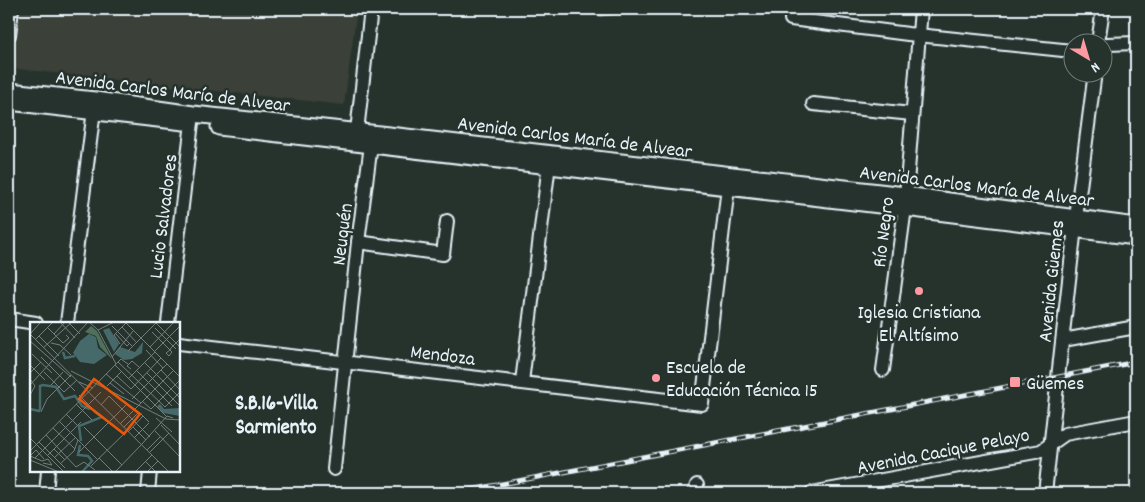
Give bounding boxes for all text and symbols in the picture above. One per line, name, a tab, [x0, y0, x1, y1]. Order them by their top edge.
north arrow	[1062, 32, 1112, 82]
text: N	[1086, 57, 1104, 77]
street label: Avenida Carlos María de Alvear	[54, 65, 292, 121]
street label: Avenida Carlos María de Alvear	[456, 111, 694, 167]
street label: Lucio Salvadores	[143, 152, 187, 280]
street label: Avenida Carlos María de Alvear	[858, 160, 1096, 216]
street label: Río Negro	[867, 195, 903, 269]
street label: Neuquén	[326, 202, 362, 267]
street label: Avenida Güemes	[1033, 219, 1073, 344]
marker: Iglesia Cristiana El Altísimo	[913, 285, 925, 297]
place label: Iglesia Cristiana El Altísimo	[858, 300, 981, 351]
inset map	[30, 322, 180, 472]
street label: Mendoza	[409, 339, 477, 375]
place label: Escuela de Educación Técnica 15	[666, 355, 818, 406]
place label: Güemes	[1026, 371, 1084, 399]
marker: Escuela de Educación Técnica 15	[650, 372, 662, 384]
marker: Güemes	[1008, 375, 1022, 389]
district label: S.B.16-Villa Sarmiento	[235, 390, 318, 444]
street label: Avenida Cacique Pelayo	[855, 422, 1032, 483]

